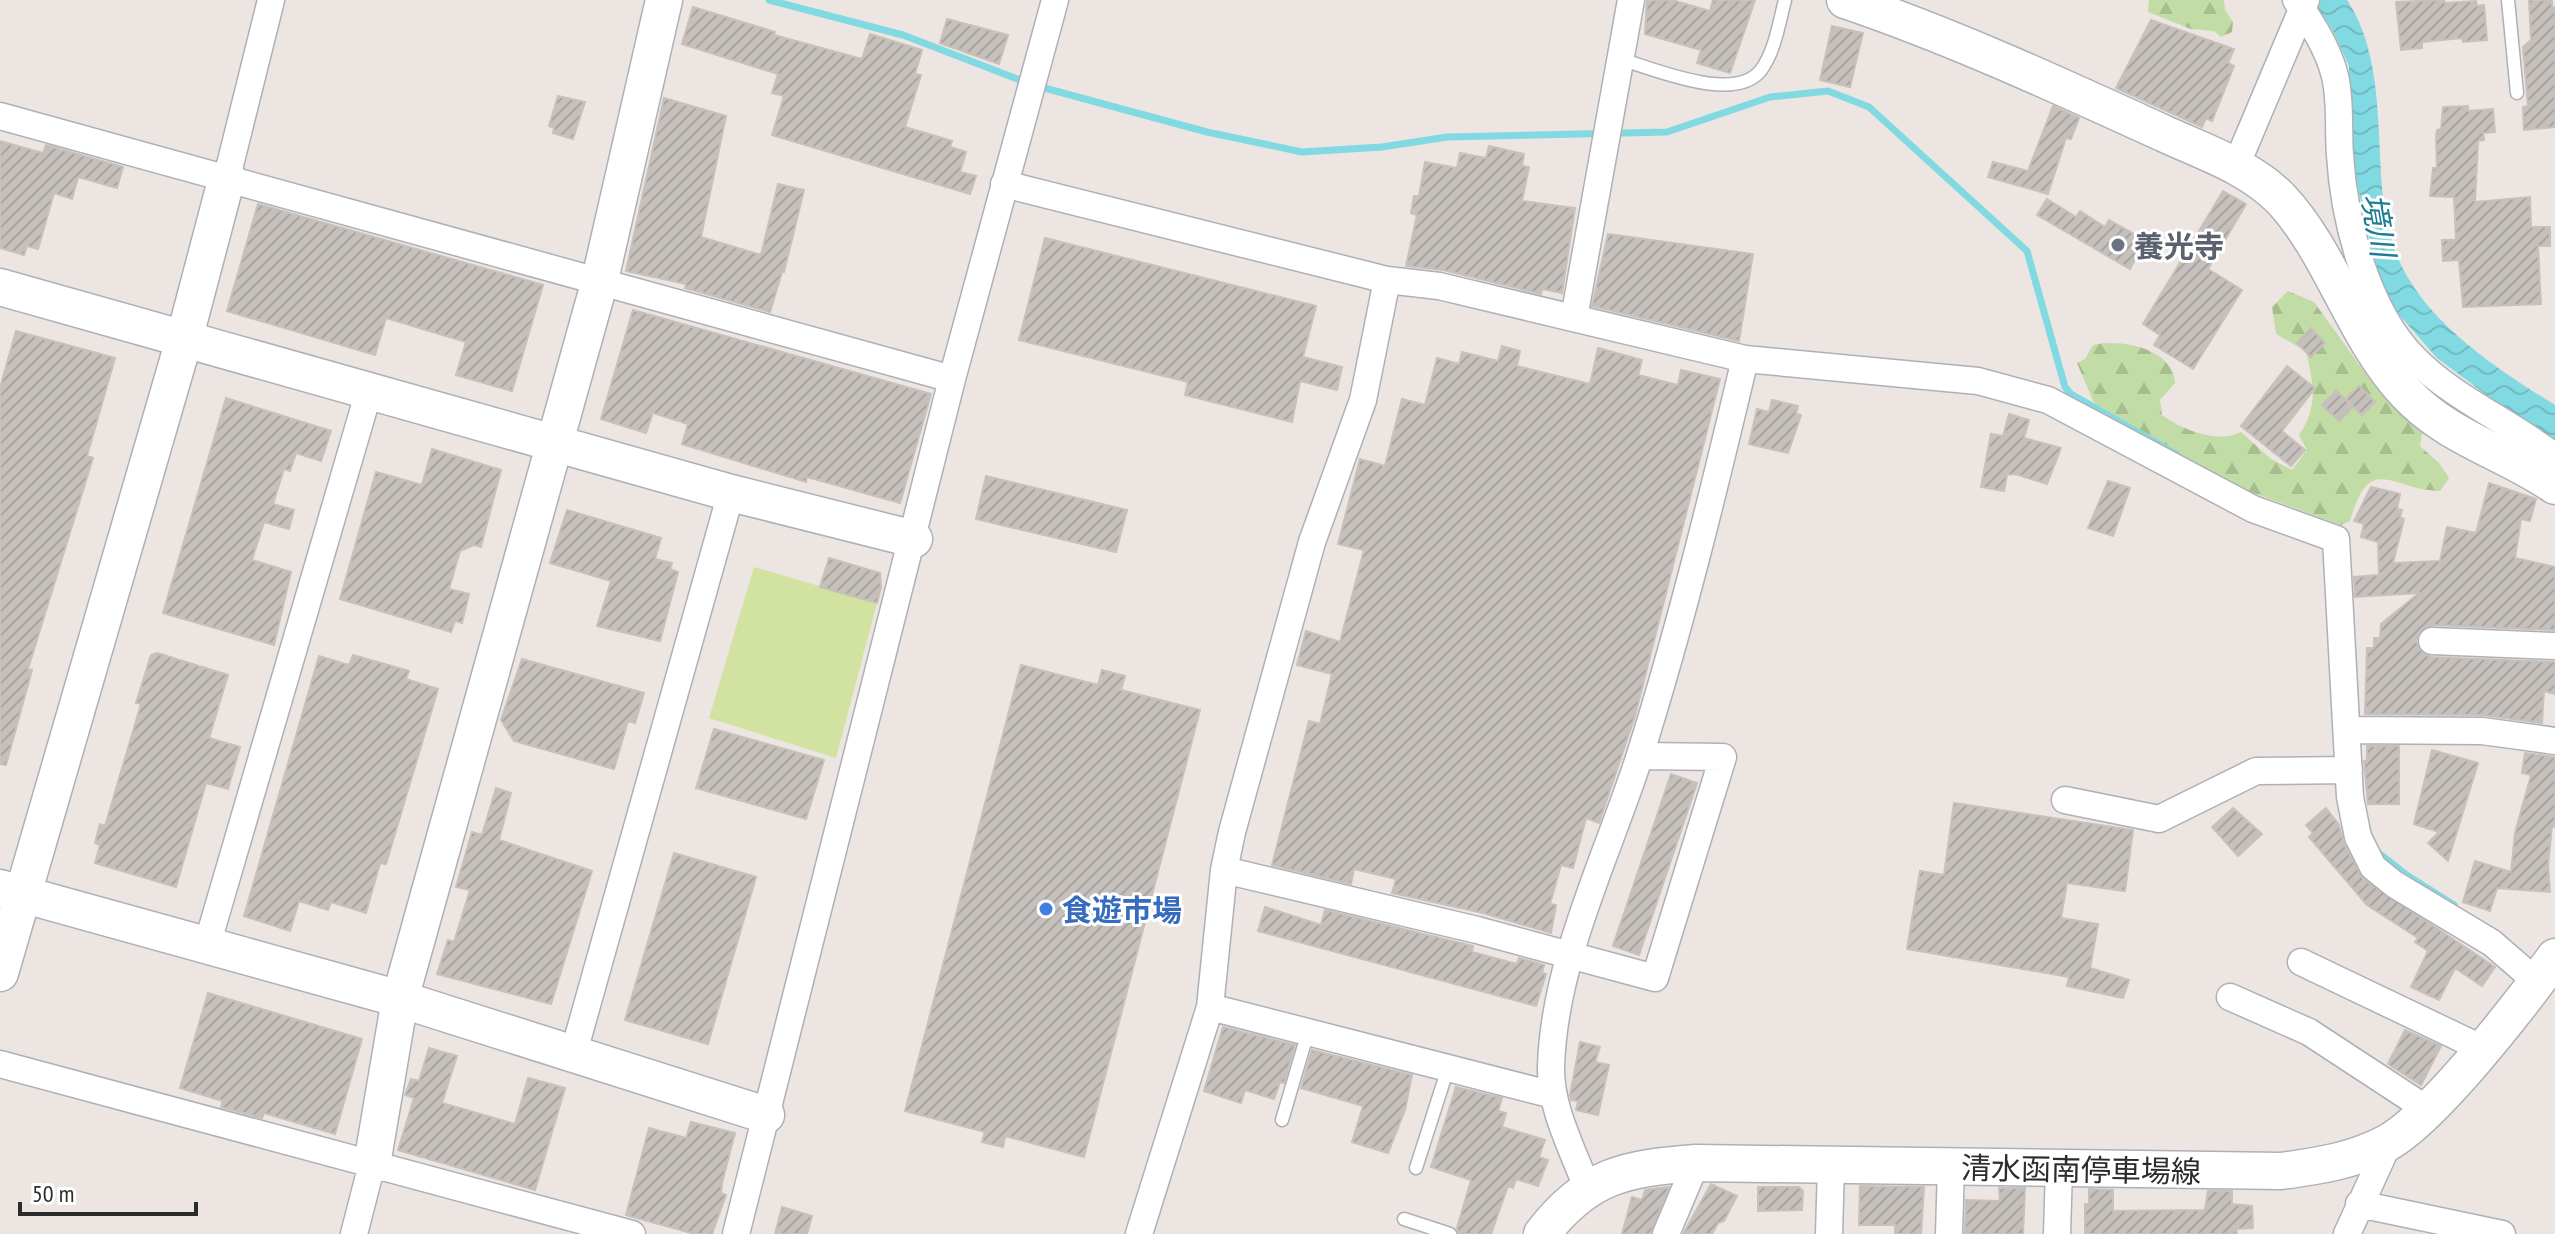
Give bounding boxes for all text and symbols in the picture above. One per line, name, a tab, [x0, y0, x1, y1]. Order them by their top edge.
water label: 境川	[2353, 190, 2406, 263]
place label: 養光寺	[2134, 226, 2224, 265]
marker: 養光寺	[2109, 236, 2127, 254]
place label: 食遊市場	[1062, 890, 1182, 929]
marker: 食遊市場	[1037, 900, 1055, 918]
street label: 清水函南停車場線	[1961, 1147, 2201, 1191]
scale bar	[20, 1166, 196, 1216]
text: 50 m	[32, 1178, 74, 1209]

